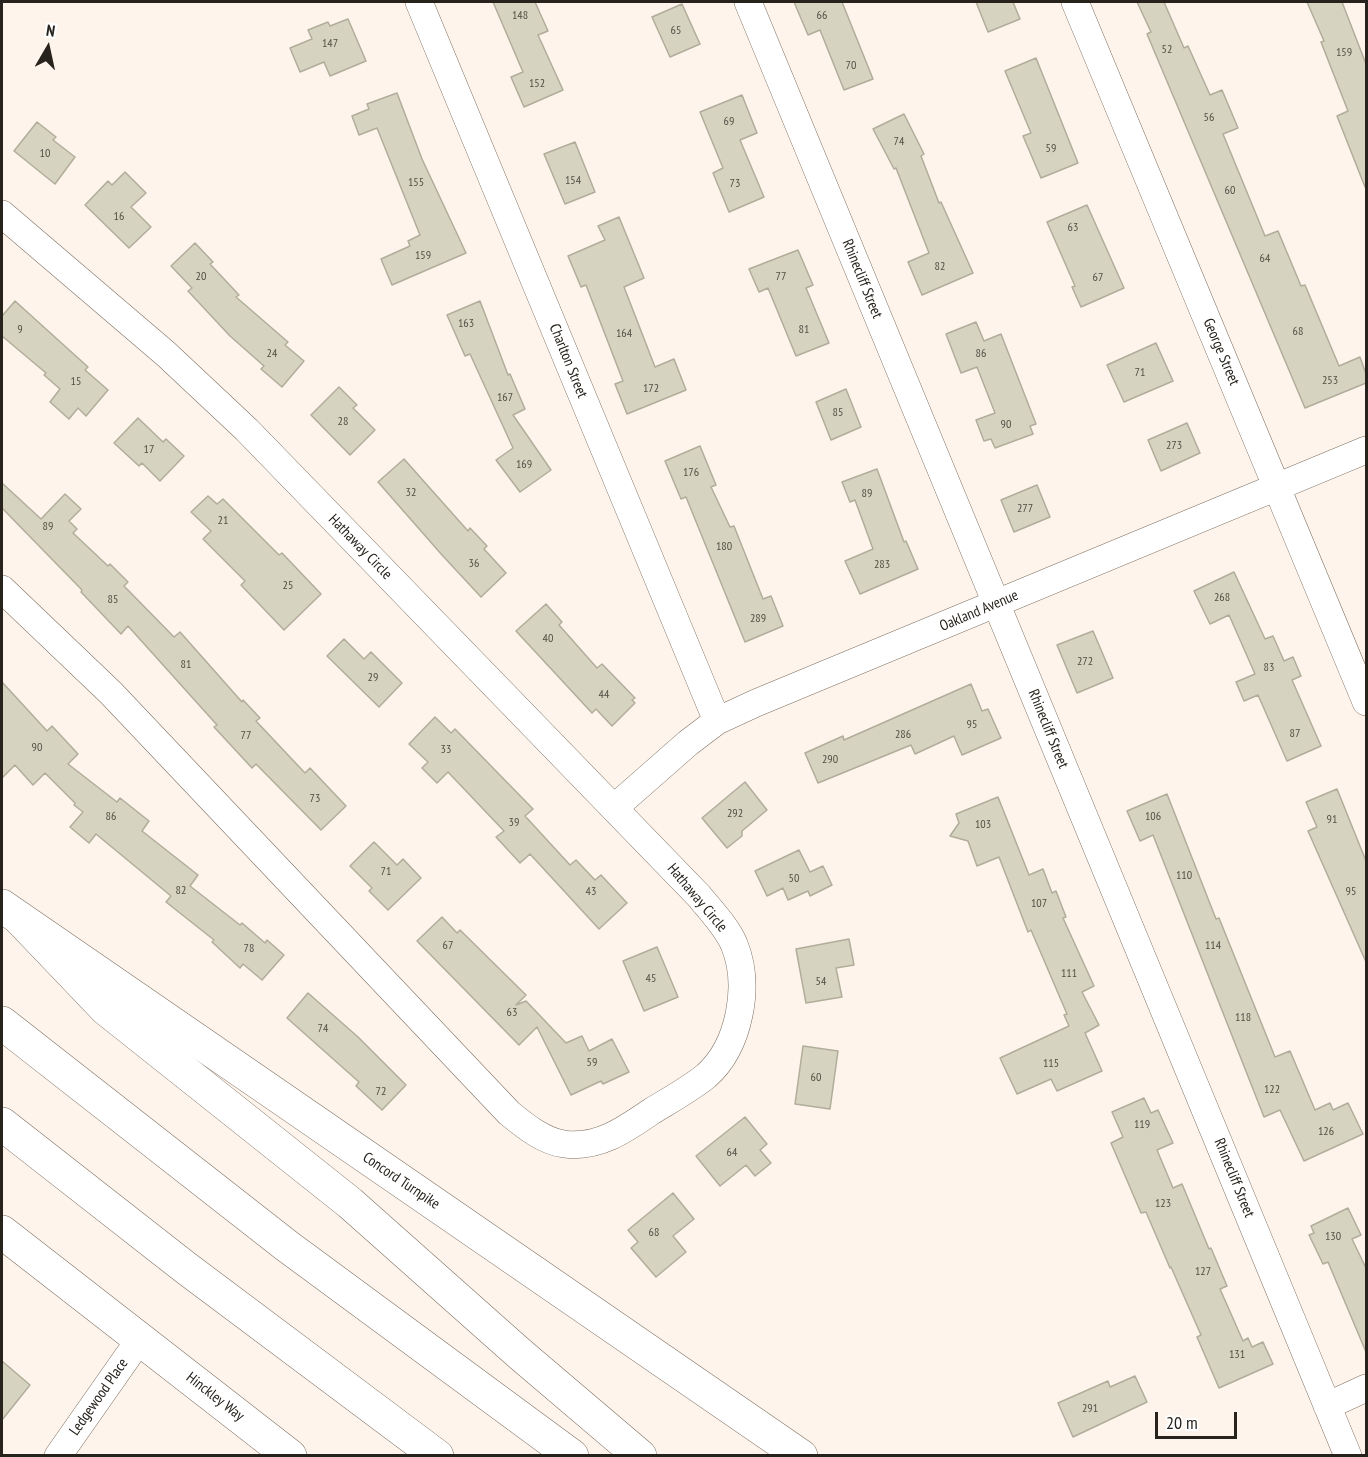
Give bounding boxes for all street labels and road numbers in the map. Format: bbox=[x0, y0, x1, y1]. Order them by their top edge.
street label: Rhinecliff Street bbox=[838, 237, 886, 321]
street label: George Street bbox=[1199, 316, 1243, 388]
street label: Charlton Street bbox=[545, 321, 591, 401]
street label: Hathaway Circle bbox=[324, 511, 396, 583]
street label: Oakland Avenue bbox=[937, 586, 1021, 636]
street label: Rhinecliff Street bbox=[1024, 687, 1072, 771]
street label: Hathaway Circle bbox=[663, 860, 731, 936]
street label: Rhinecliff Street bbox=[1210, 1136, 1258, 1220]
street label: Concord Turnpike bbox=[359, 1149, 443, 1213]
street label: Ledgewood Place bbox=[66, 1355, 132, 1439]
street label: Hinckley Way bbox=[182, 1369, 248, 1425]

